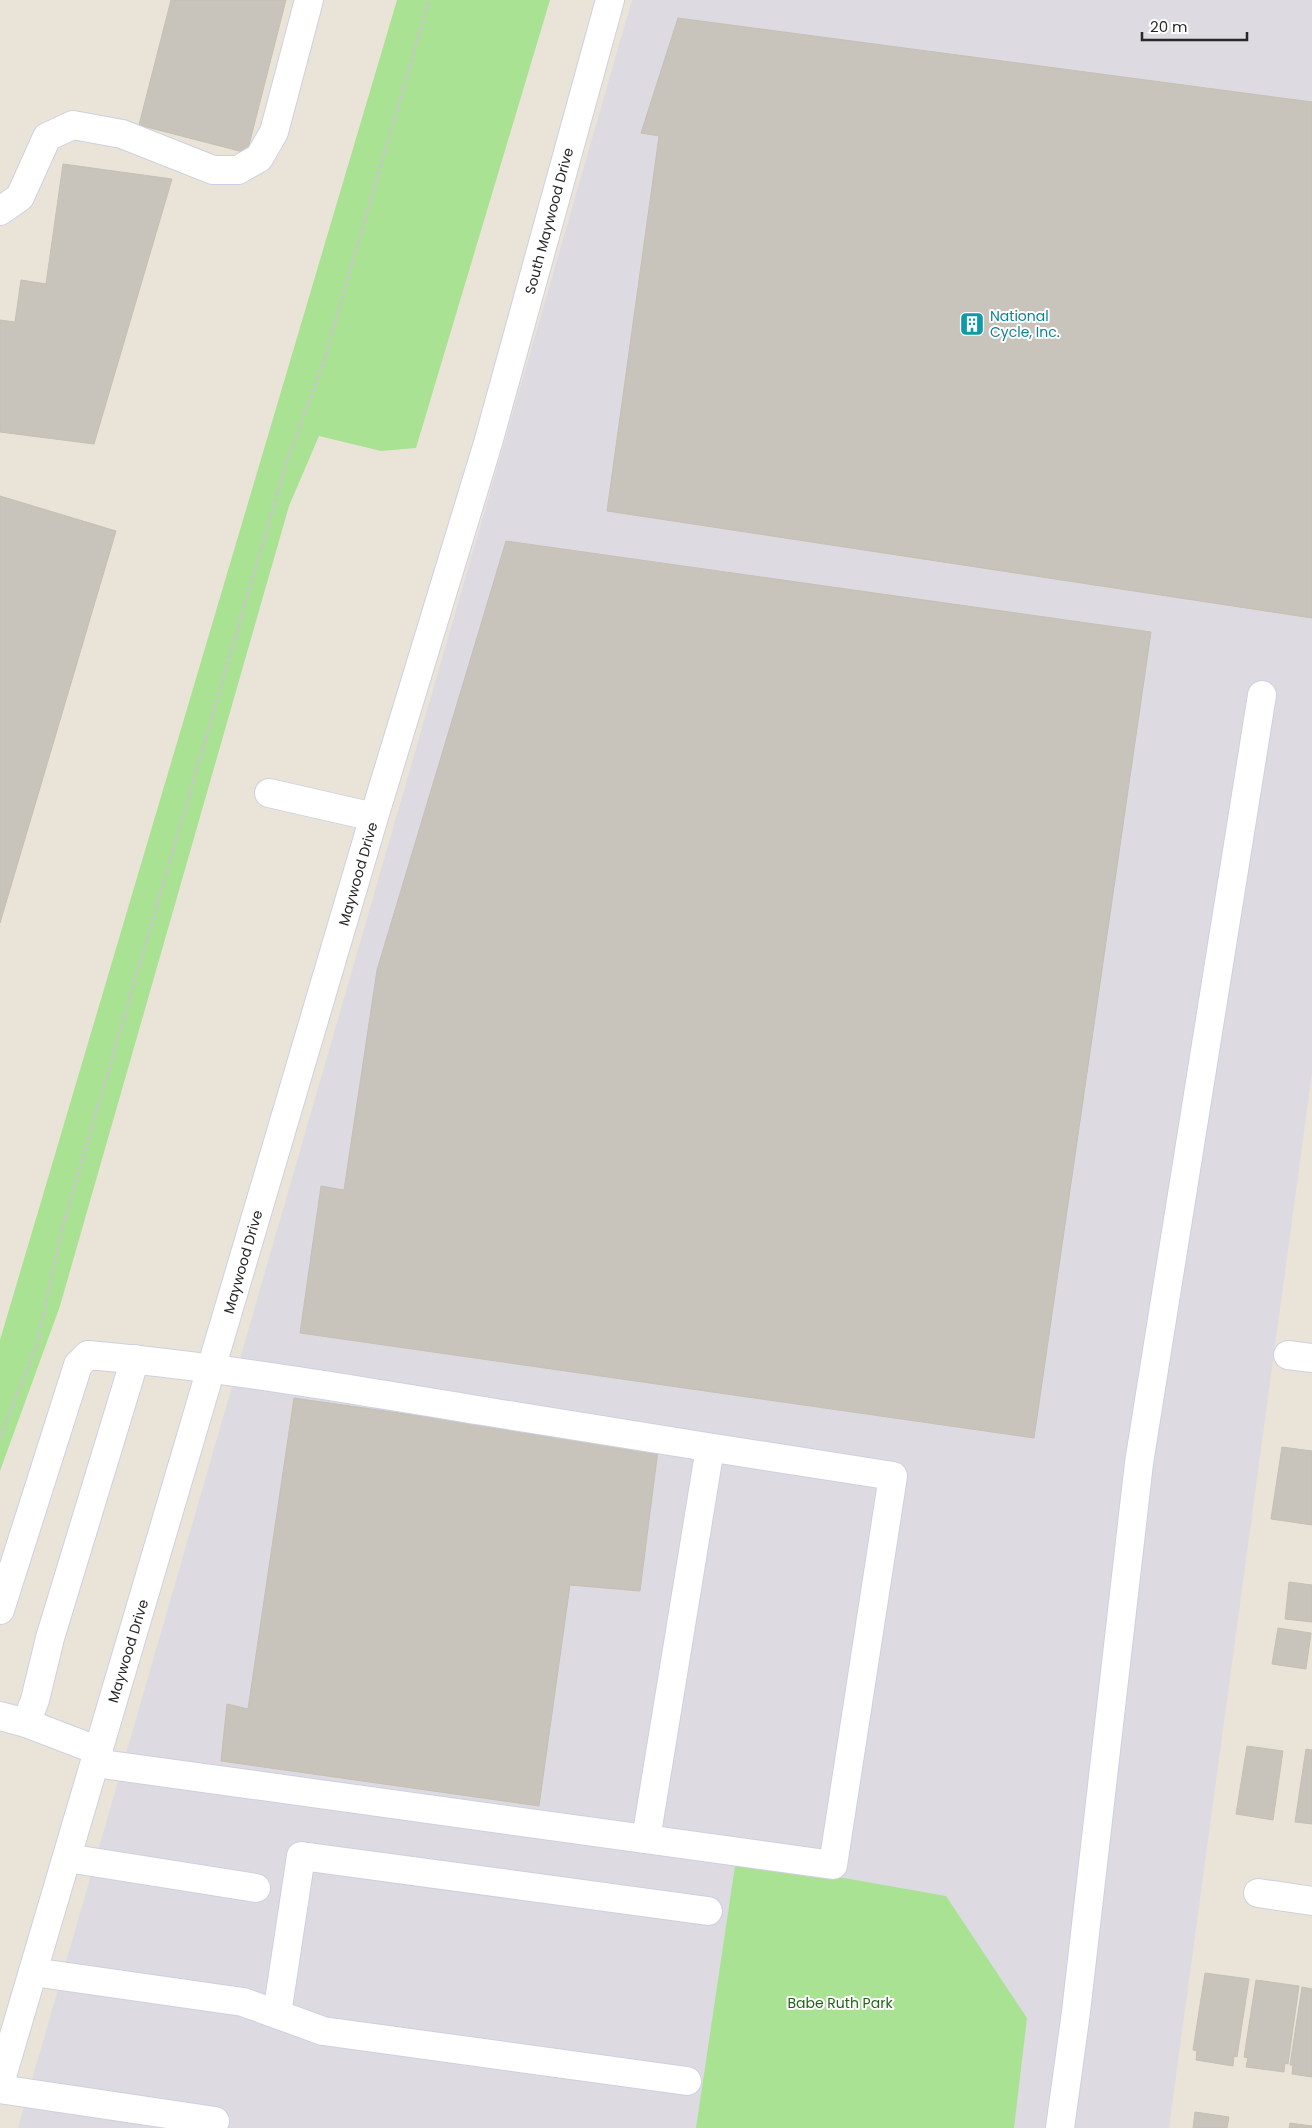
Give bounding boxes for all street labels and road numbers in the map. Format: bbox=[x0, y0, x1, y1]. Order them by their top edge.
street label: South Maywood Drive bbox=[520, 145, 578, 297]
street label: Maywood Drive bbox=[334, 819, 382, 928]
street label: Maywood Drive bbox=[219, 1207, 267, 1316]
street label: Maywood Drive bbox=[103, 1597, 153, 1705]

